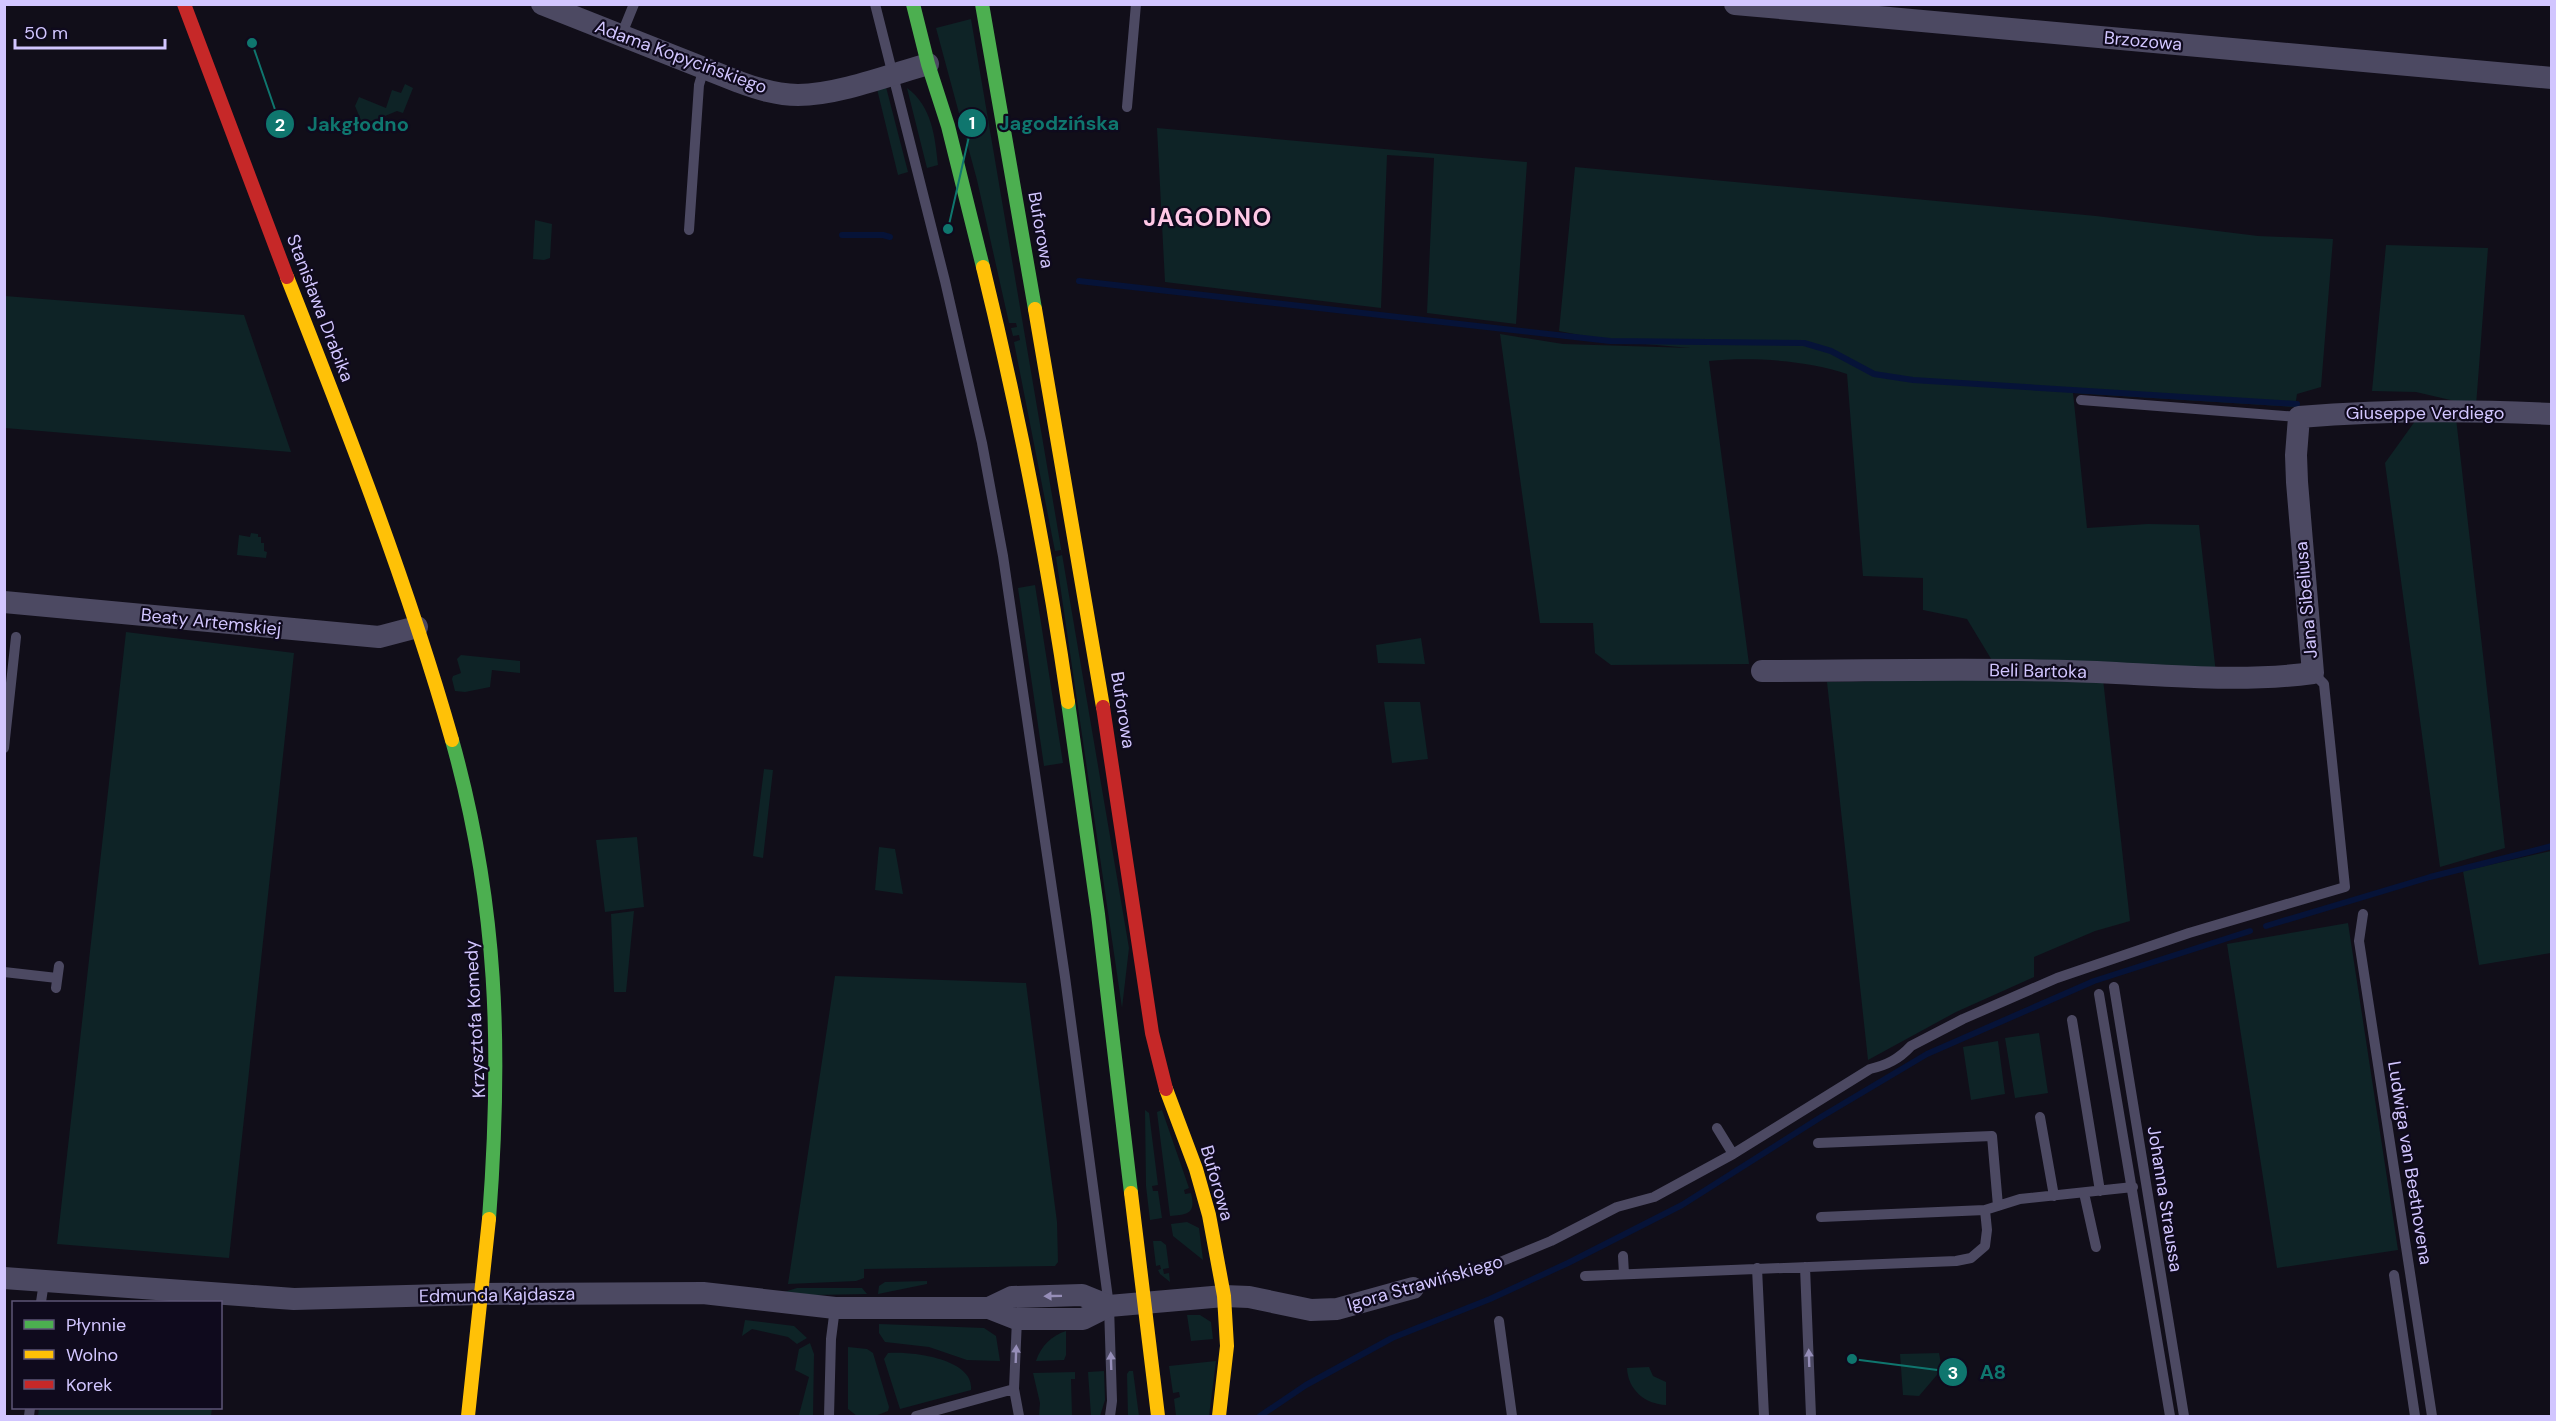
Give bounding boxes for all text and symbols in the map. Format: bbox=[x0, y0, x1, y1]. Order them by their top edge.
scale bar bbox=[15, 12, 165, 50]
street label: Adama Kopycińskiego bbox=[592, 15, 770, 99]
text: 50 m bbox=[24, 21, 68, 45]
street label: Brzozowa bbox=[2103, 26, 2183, 56]
callout: Jagodzińska bbox=[957, 104, 1132, 142]
callout: Jakgłodno bbox=[265, 105, 421, 143]
text: Jagodzińska bbox=[999, 110, 1119, 136]
text: Jakgłodno bbox=[307, 111, 409, 137]
text: 1 bbox=[969, 111, 975, 135]
text: 2 bbox=[275, 113, 285, 137]
street label: Buforowa bbox=[1022, 190, 1060, 270]
district label: JAGODNO bbox=[1143, 202, 1273, 233]
street label: Stanisława Drabika bbox=[281, 231, 359, 385]
street label: Giuseppe Verdiego bbox=[2346, 401, 2504, 425]
street label: Jana Sibeliusa bbox=[2289, 540, 2323, 660]
street label: Beaty Artemskiej bbox=[140, 603, 282, 641]
street label: Beli Bartoka bbox=[1989, 658, 2087, 684]
street label: Buforowa bbox=[1105, 670, 1141, 750]
street label: Krzysztofa Komedy bbox=[459, 939, 491, 1099]
street label: Ludwiga van Beethovena bbox=[2382, 1060, 2438, 1266]
street label: Johanna Straussa bbox=[2142, 1124, 2188, 1274]
street label: Buforowa bbox=[1195, 1142, 1239, 1224]
street label: Igora Strawińskiego bbox=[1344, 1249, 1506, 1317]
street label: Edmunda Kajdasza bbox=[419, 1282, 575, 1308]
one-way arrow bbox=[1044, 1291, 1063, 1300]
legend bbox=[12, 1301, 222, 1409]
text: Płynnie bbox=[66, 1313, 126, 1337]
text: Wolno bbox=[66, 1343, 118, 1367]
one-way arrow bbox=[1011, 1344, 1020, 1363]
one-way arrow bbox=[1804, 1349, 1813, 1368]
one-way arrow bbox=[1106, 1352, 1116, 1371]
callout: A8 bbox=[1938, 1353, 2018, 1391]
text: A8 bbox=[1980, 1359, 2006, 1385]
text: 3 bbox=[1948, 1361, 1958, 1385]
text: Korek bbox=[66, 1373, 112, 1397]

